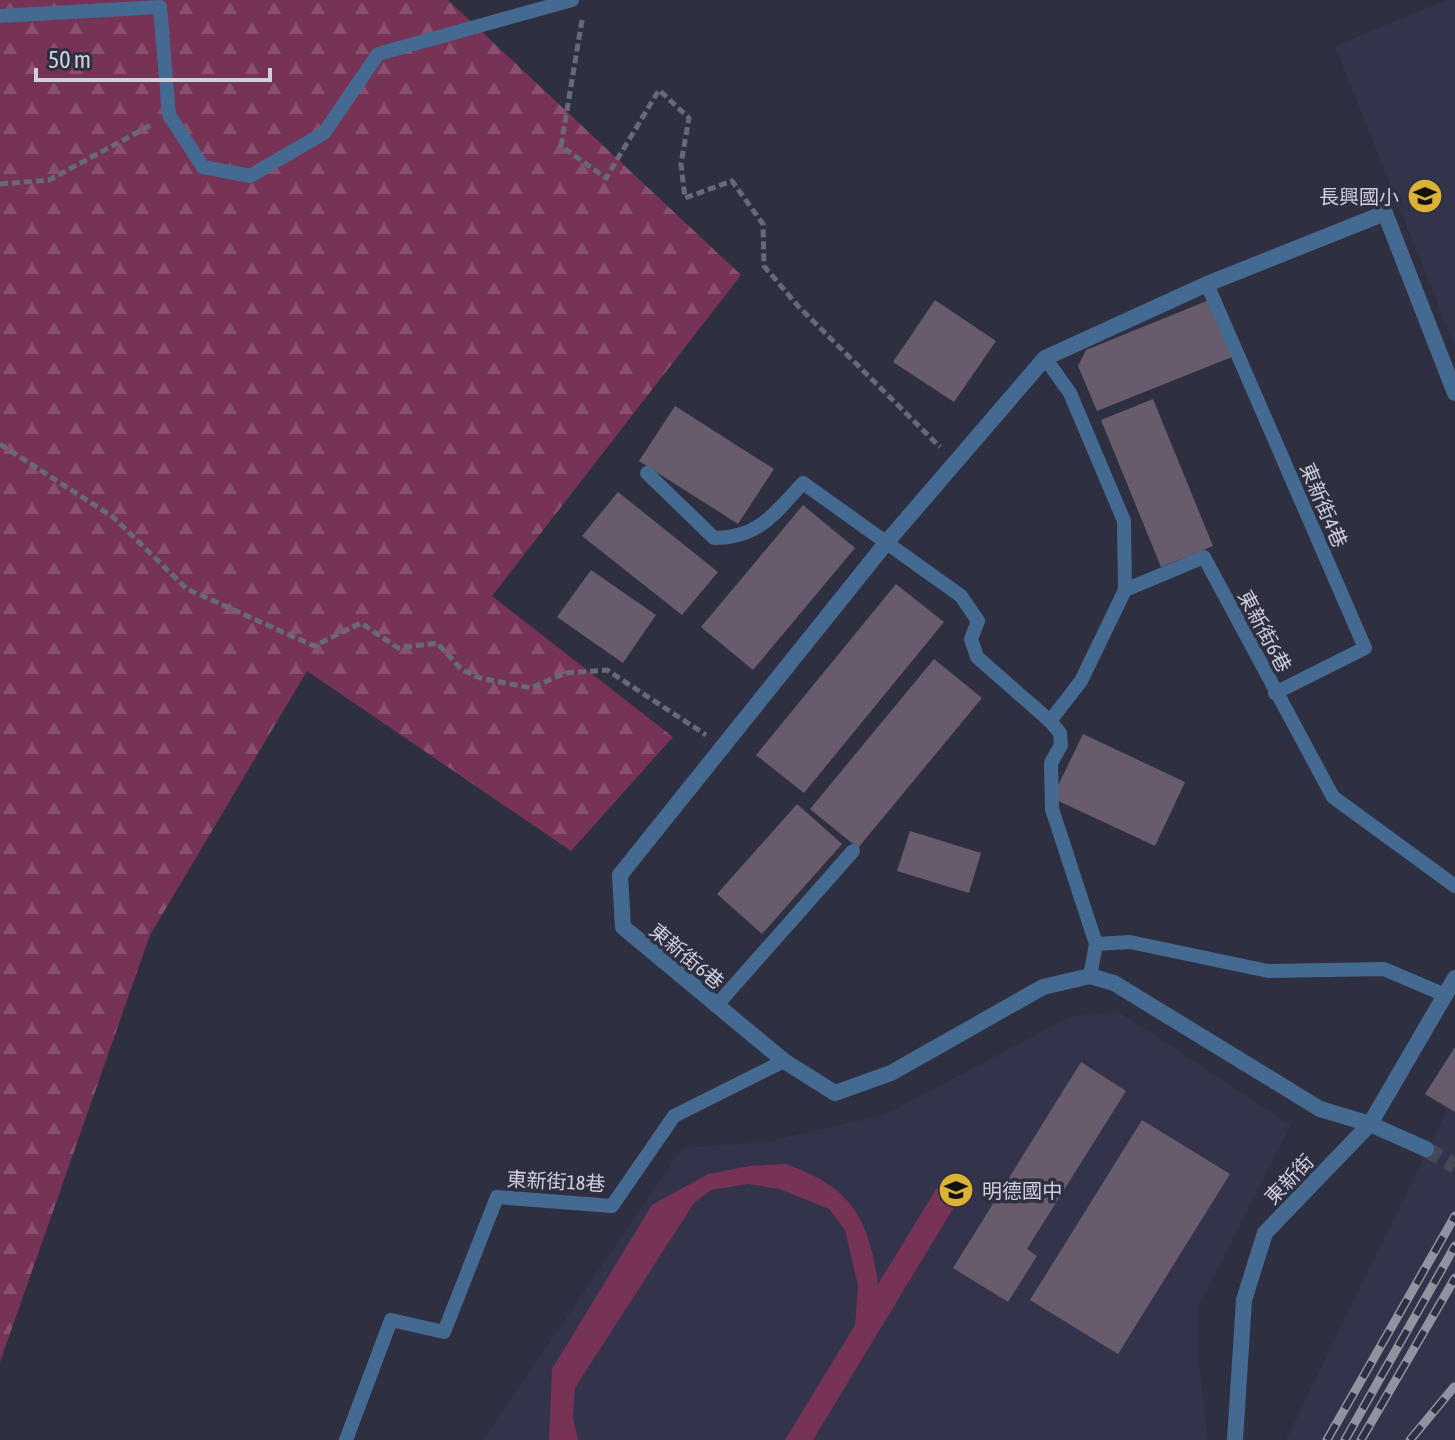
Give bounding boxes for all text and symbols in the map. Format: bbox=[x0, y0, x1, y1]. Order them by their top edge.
scale bar bbox=[36, 32, 270, 82]
text: 50 m bbox=[48, 46, 91, 73]
school or university icon: 長興國小 bbox=[1406, 177, 1444, 215]
place label: 長興國小 bbox=[1319, 185, 1399, 208]
street label: 東新街4巷 bbox=[1296, 459, 1352, 551]
street label: 東新街6巷 bbox=[1234, 586, 1296, 676]
street label: 東新街6巷 bbox=[645, 918, 729, 994]
street label: 東新街 bbox=[1260, 1149, 1318, 1209]
street label: 東新街18巷 bbox=[506, 1167, 606, 1195]
school or university icon: 明德國中 bbox=[937, 1171, 975, 1209]
place label: 明德國中 bbox=[982, 1179, 1062, 1202]

